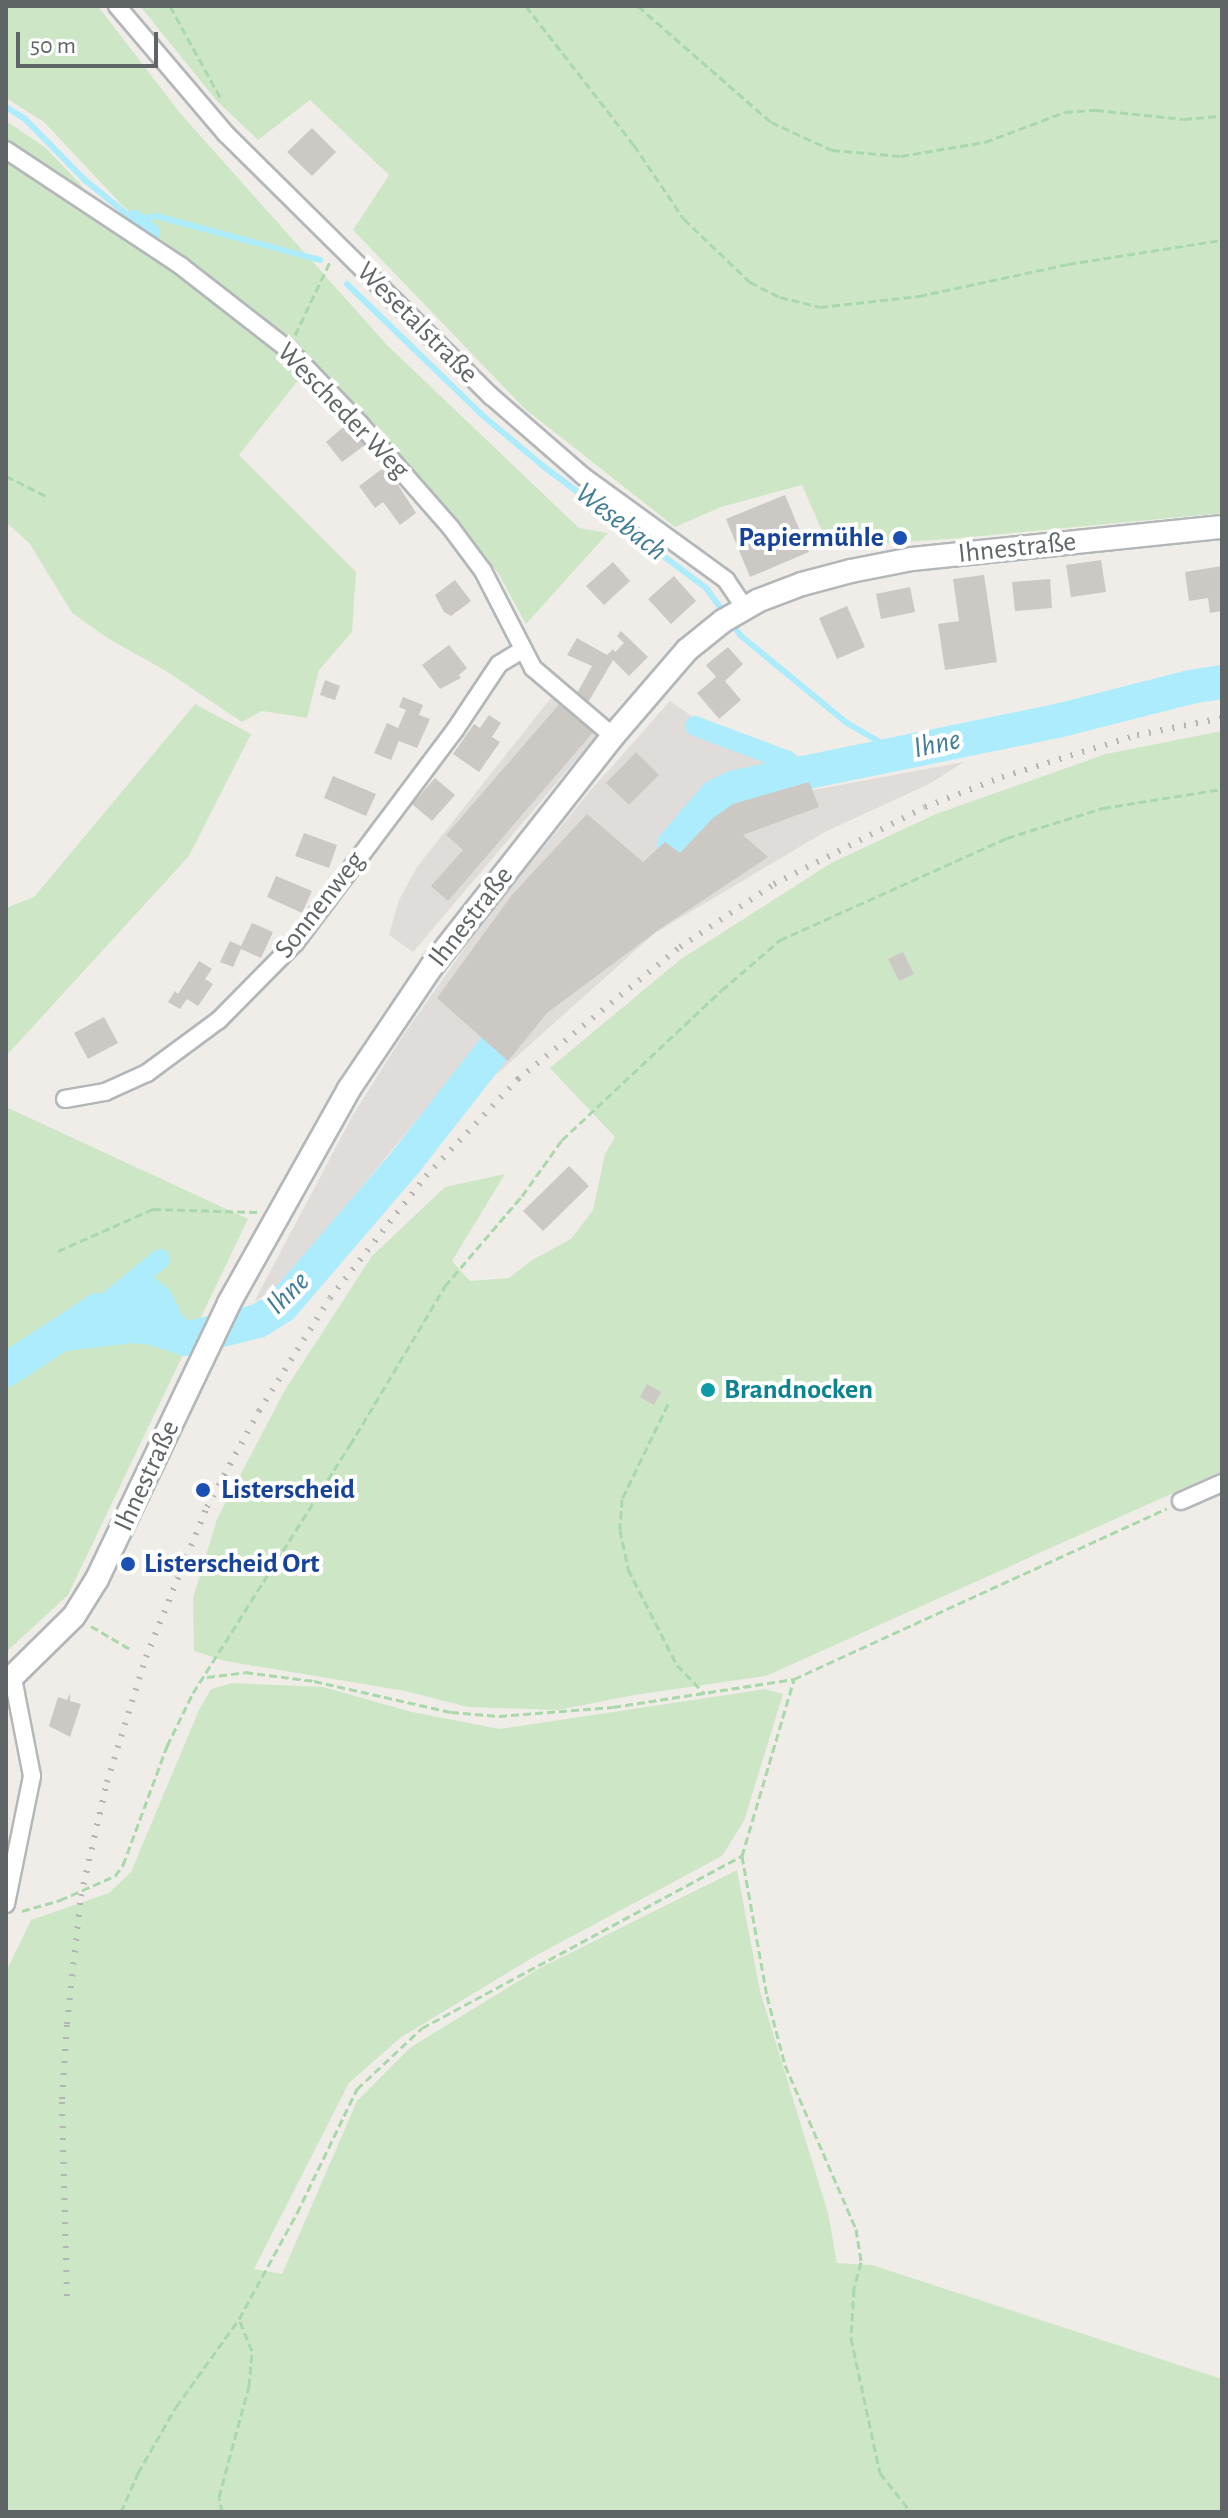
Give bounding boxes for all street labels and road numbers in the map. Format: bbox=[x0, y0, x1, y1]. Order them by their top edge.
street label: Wesetalstraße bbox=[349, 255, 485, 391]
street label: Wescheder Weg bbox=[270, 336, 416, 486]
street label: Ihnestraße bbox=[956, 525, 1078, 571]
street label: Sonnenweg bbox=[268, 845, 372, 965]
street label: Ihnestraße bbox=[421, 860, 521, 974]
street label: Ihnestraße bbox=[107, 1415, 187, 1537]

